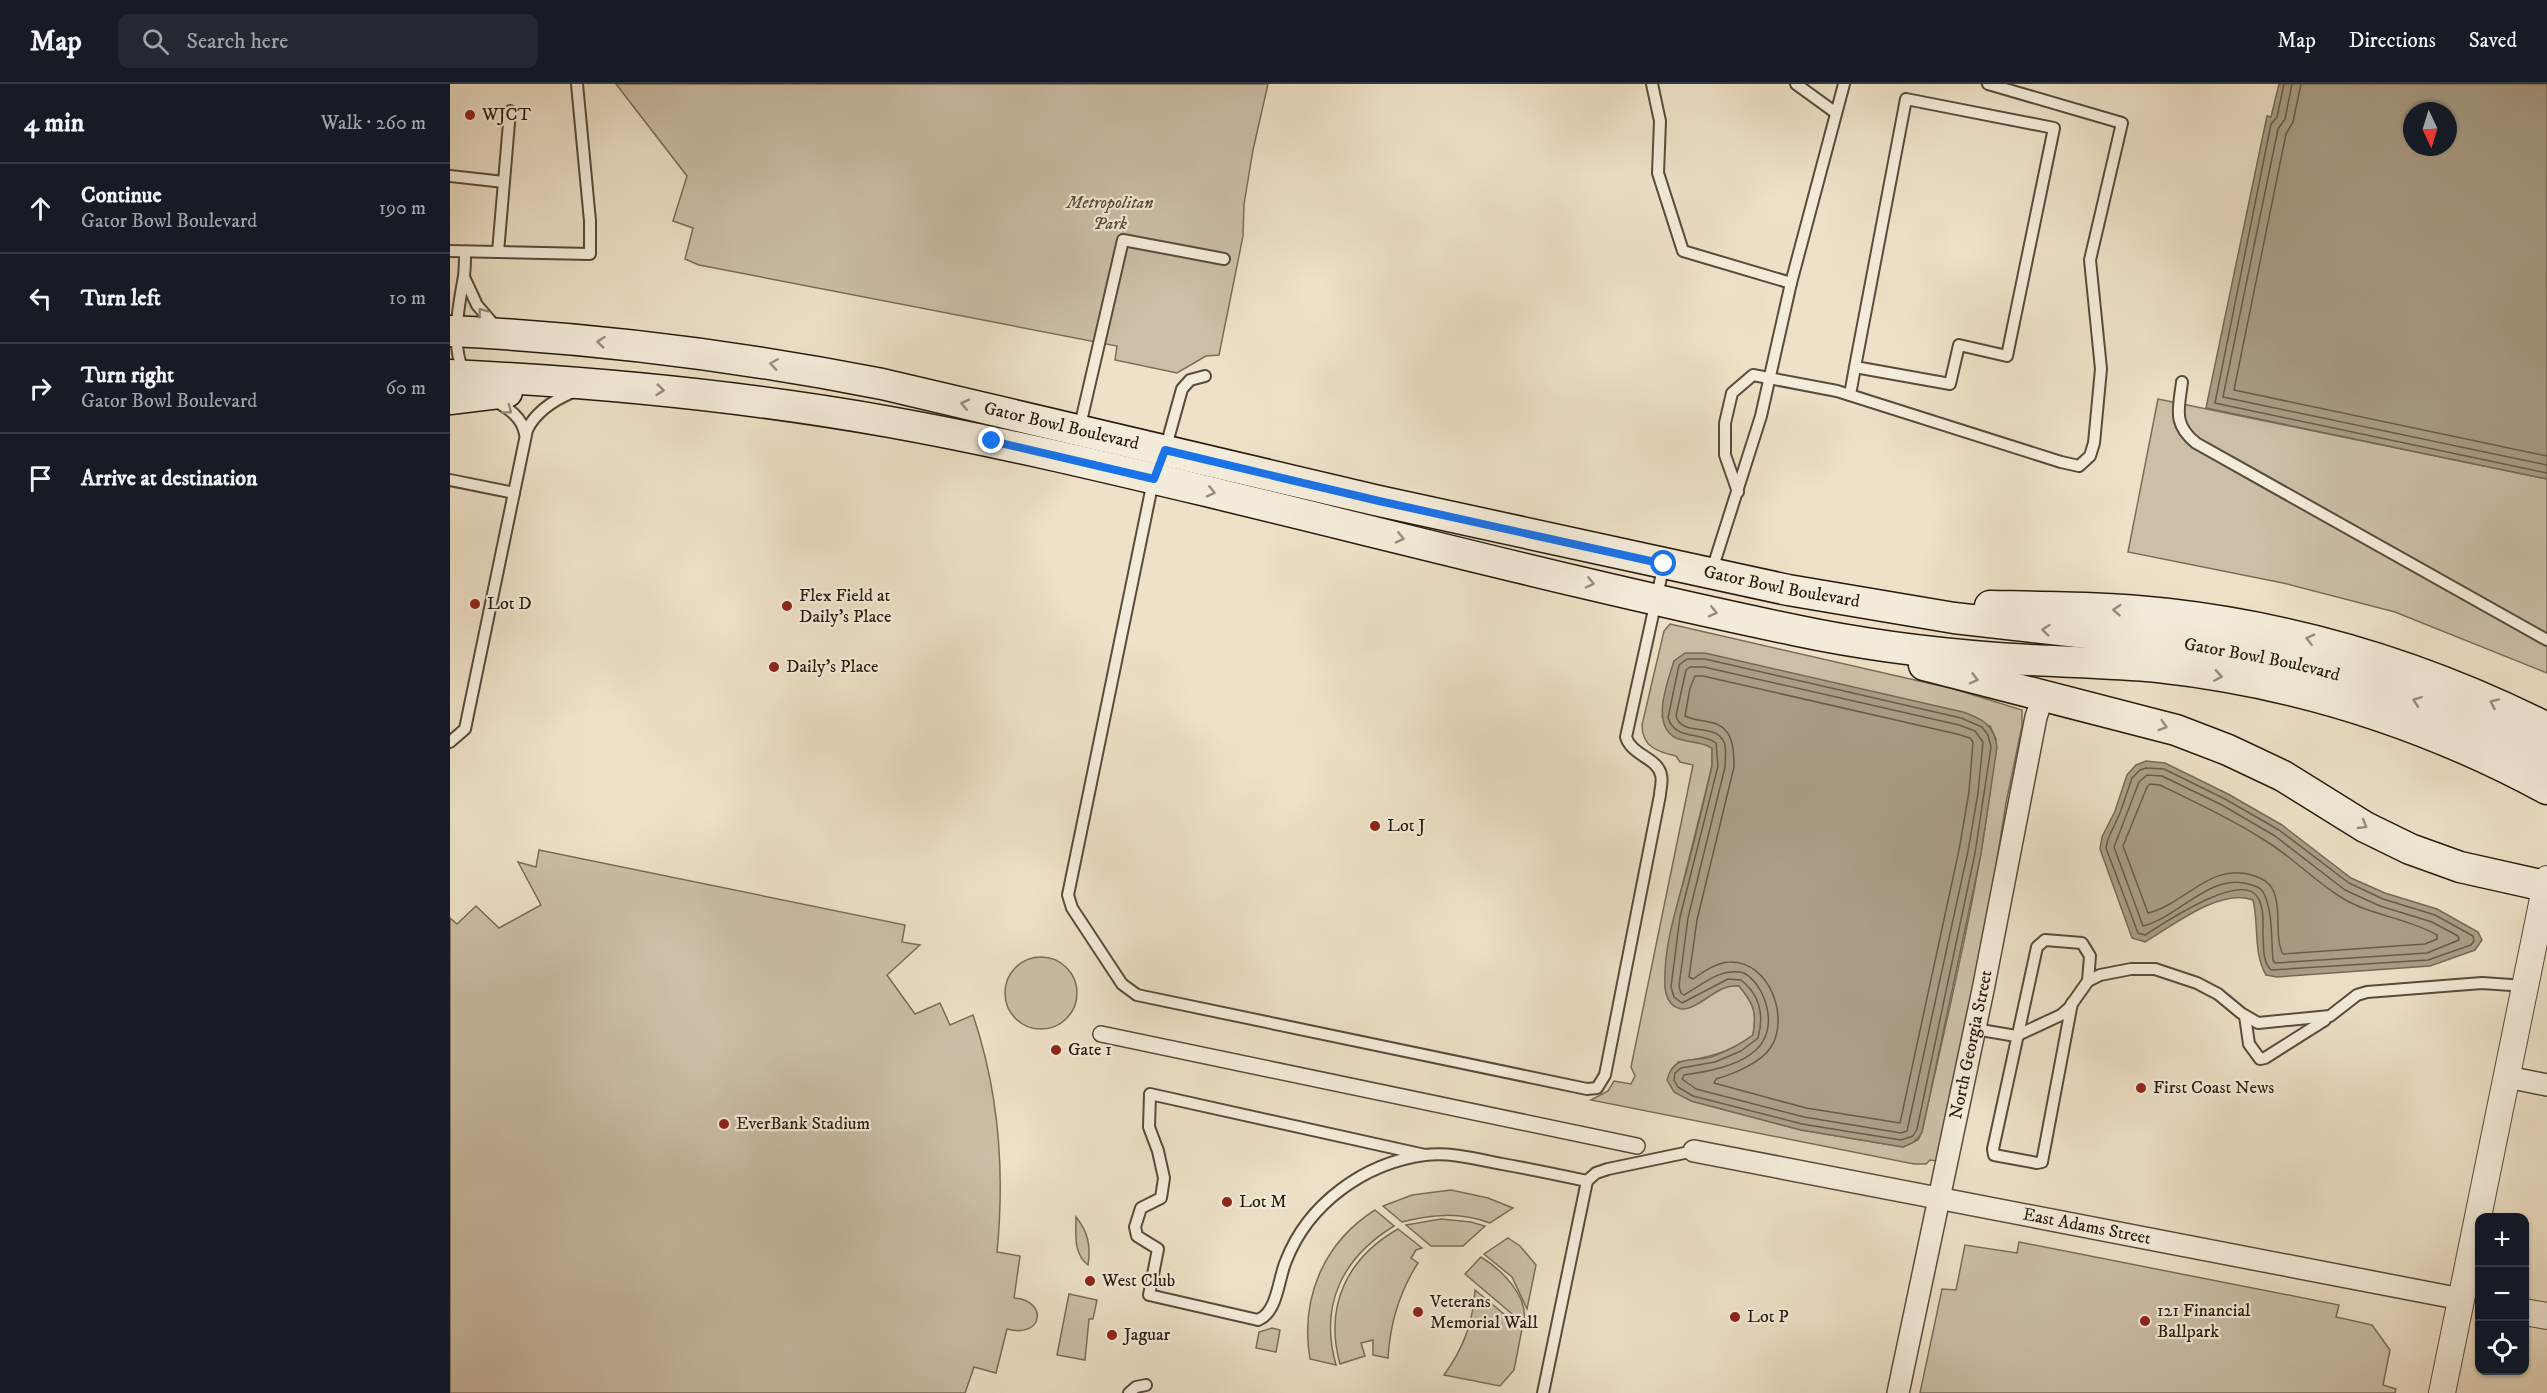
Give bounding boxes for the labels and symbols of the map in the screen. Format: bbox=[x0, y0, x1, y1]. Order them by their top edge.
north arrow bbox=[2403, 102, 2457, 156]
place label: WJCT bbox=[481, 104, 531, 126]
marker: WJCT bbox=[463, 108, 477, 122]
park label: Metropolitan Park bbox=[1065, 192, 1153, 235]
one-way arrow bbox=[479, 308, 490, 319]
one-way arrow bbox=[596, 336, 605, 349]
one-way arrow bbox=[770, 358, 779, 370]
one-way arrow bbox=[656, 383, 665, 396]
street label: Gator Bowl Boulevard bbox=[982, 397, 1141, 455]
one-way arrow bbox=[960, 398, 970, 411]
one-way arrow bbox=[502, 402, 513, 413]
route end bbox=[978, 427, 1004, 453]
one-way arrow bbox=[1205, 485, 1215, 498]
one-way arrow bbox=[1395, 530, 1405, 543]
route start bbox=[1650, 550, 1676, 576]
street label: Gator Bowl Boulevard bbox=[1701, 561, 1861, 613]
one-way arrow bbox=[1585, 575, 1595, 588]
place label: Flex Field at Daily's Place bbox=[799, 585, 892, 628]
place label: Lot D bbox=[487, 593, 532, 615]
marker: Lot D bbox=[468, 597, 482, 611]
marker: Flex Field at Daily's Place bbox=[780, 599, 794, 613]
one-way arrow bbox=[1708, 604, 1718, 617]
one-way arrow bbox=[2113, 604, 2122, 617]
one-way arrow bbox=[2041, 624, 2050, 637]
street label: Gator Bowl Boulevard bbox=[2182, 633, 2342, 687]
one-way arrow bbox=[2305, 634, 2315, 647]
place label: Daily's Place bbox=[786, 656, 879, 678]
marker: Daily's Place bbox=[767, 660, 781, 674]
one-way arrow bbox=[2213, 669, 2223, 682]
one-way arrow bbox=[1969, 671, 1979, 684]
one-way arrow bbox=[2412, 696, 2423, 708]
one-way arrow bbox=[2490, 698, 2501, 710]
one-way arrow bbox=[2158, 719, 2168, 731]
place label: Lot J bbox=[1387, 815, 1426, 837]
one-way arrow bbox=[2357, 818, 2367, 830]
marker: Lot J bbox=[1368, 819, 1382, 833]
street label: North Georgia Street bbox=[1945, 968, 1998, 1121]
place label: Gate 1 bbox=[1068, 1039, 1112, 1061]
marker: Gate 1 bbox=[1049, 1043, 1063, 1057]
place label: First Coast News bbox=[2153, 1077, 2274, 1099]
marker: First Coast News bbox=[2134, 1081, 2148, 1095]
place label: EverBank Stadium bbox=[736, 1113, 870, 1135]
marker: EverBank Stadium bbox=[717, 1117, 731, 1131]
place label: Lot M bbox=[1239, 1191, 1287, 1213]
marker: Lot M bbox=[1220, 1195, 1234, 1209]
street label: East Adams Street bbox=[2021, 1204, 2153, 1250]
place label: West Club bbox=[1101, 1270, 1175, 1292]
marker: West Club bbox=[1083, 1274, 1097, 1288]
place label: Veterans Memorial Wall bbox=[1429, 1291, 1539, 1334]
place label: 121 Financial Ballpark bbox=[2157, 1300, 2251, 1343]
marker: Veterans Memorial Wall bbox=[1411, 1305, 1425, 1319]
place label: Lot P bbox=[1747, 1306, 1789, 1328]
marker: Lot P bbox=[1728, 1310, 1742, 1324]
marker: 121 Financial Ballpark bbox=[2138, 1314, 2152, 1328]
place label: Jaguar bbox=[1122, 1324, 1171, 1346]
marker: Jaguar bbox=[1105, 1328, 1119, 1342]

